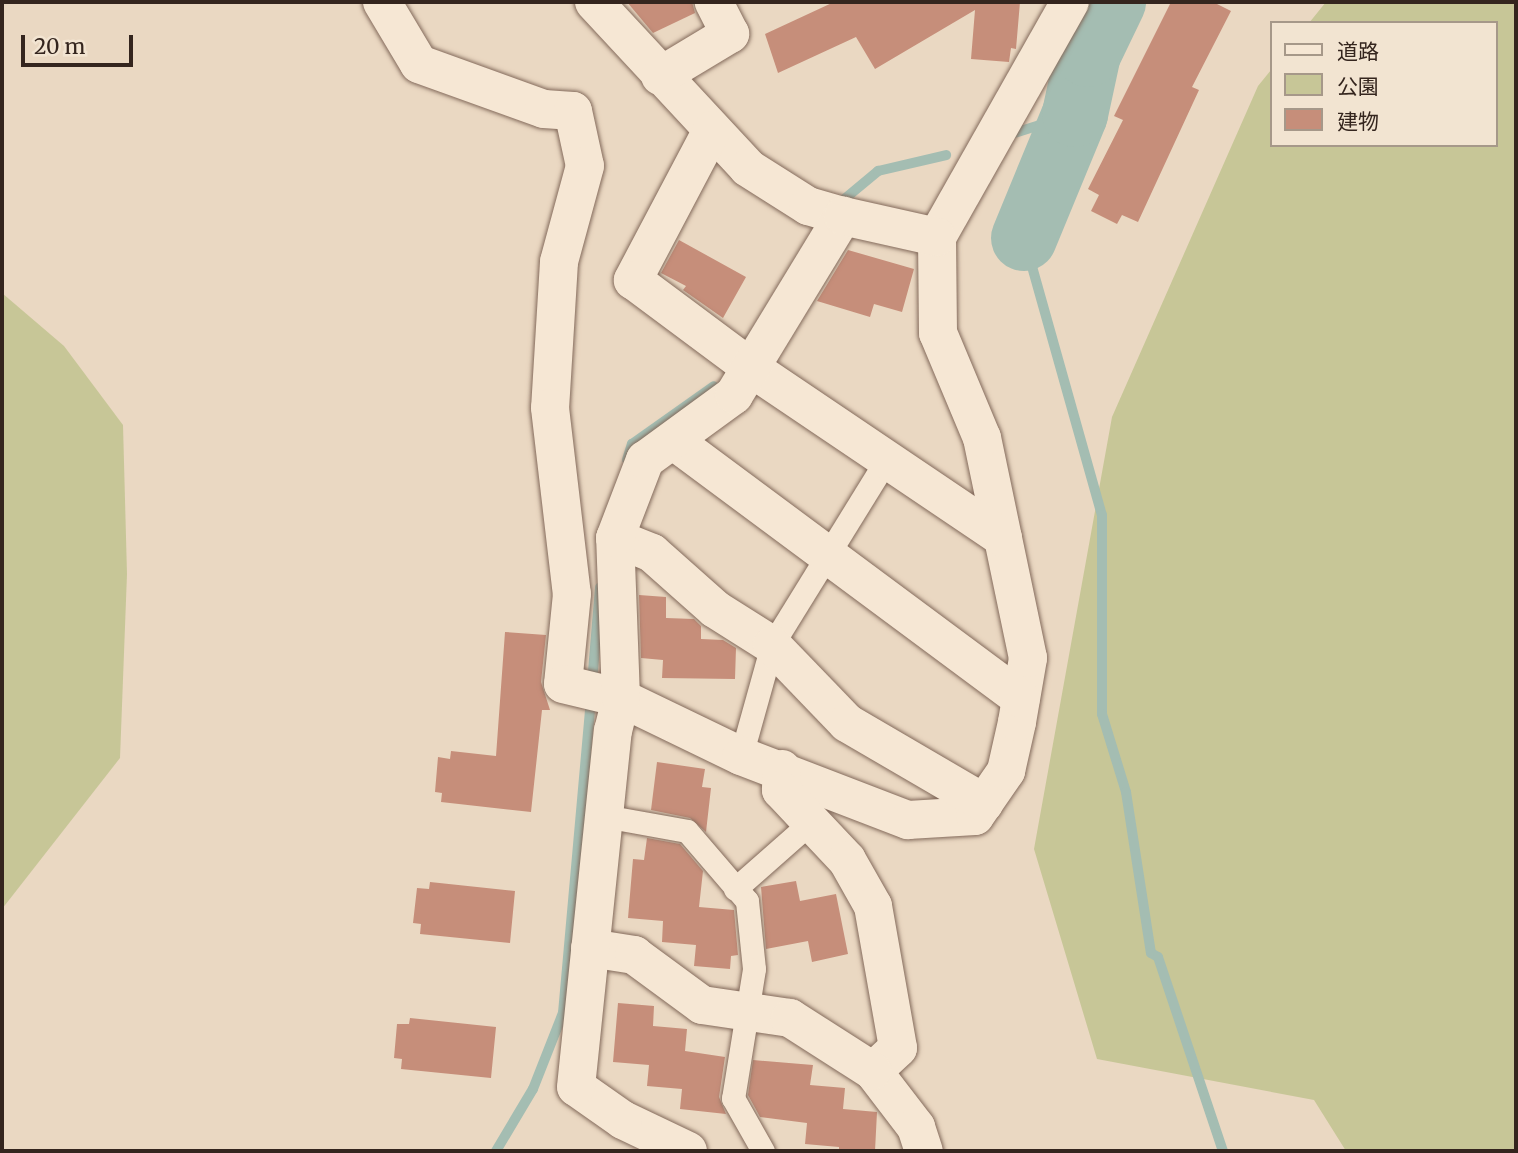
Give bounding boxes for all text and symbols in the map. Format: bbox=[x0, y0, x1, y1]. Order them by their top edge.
scale bar bbox=[24, 21, 136, 65]
legend bbox=[1270, 21, 1497, 147]
text: 20 m bbox=[34, 33, 85, 60]
text: 道路 bbox=[1337, 38, 1379, 65]
text: 公園 bbox=[1337, 73, 1379, 100]
text: 建物 bbox=[1337, 108, 1379, 135]

